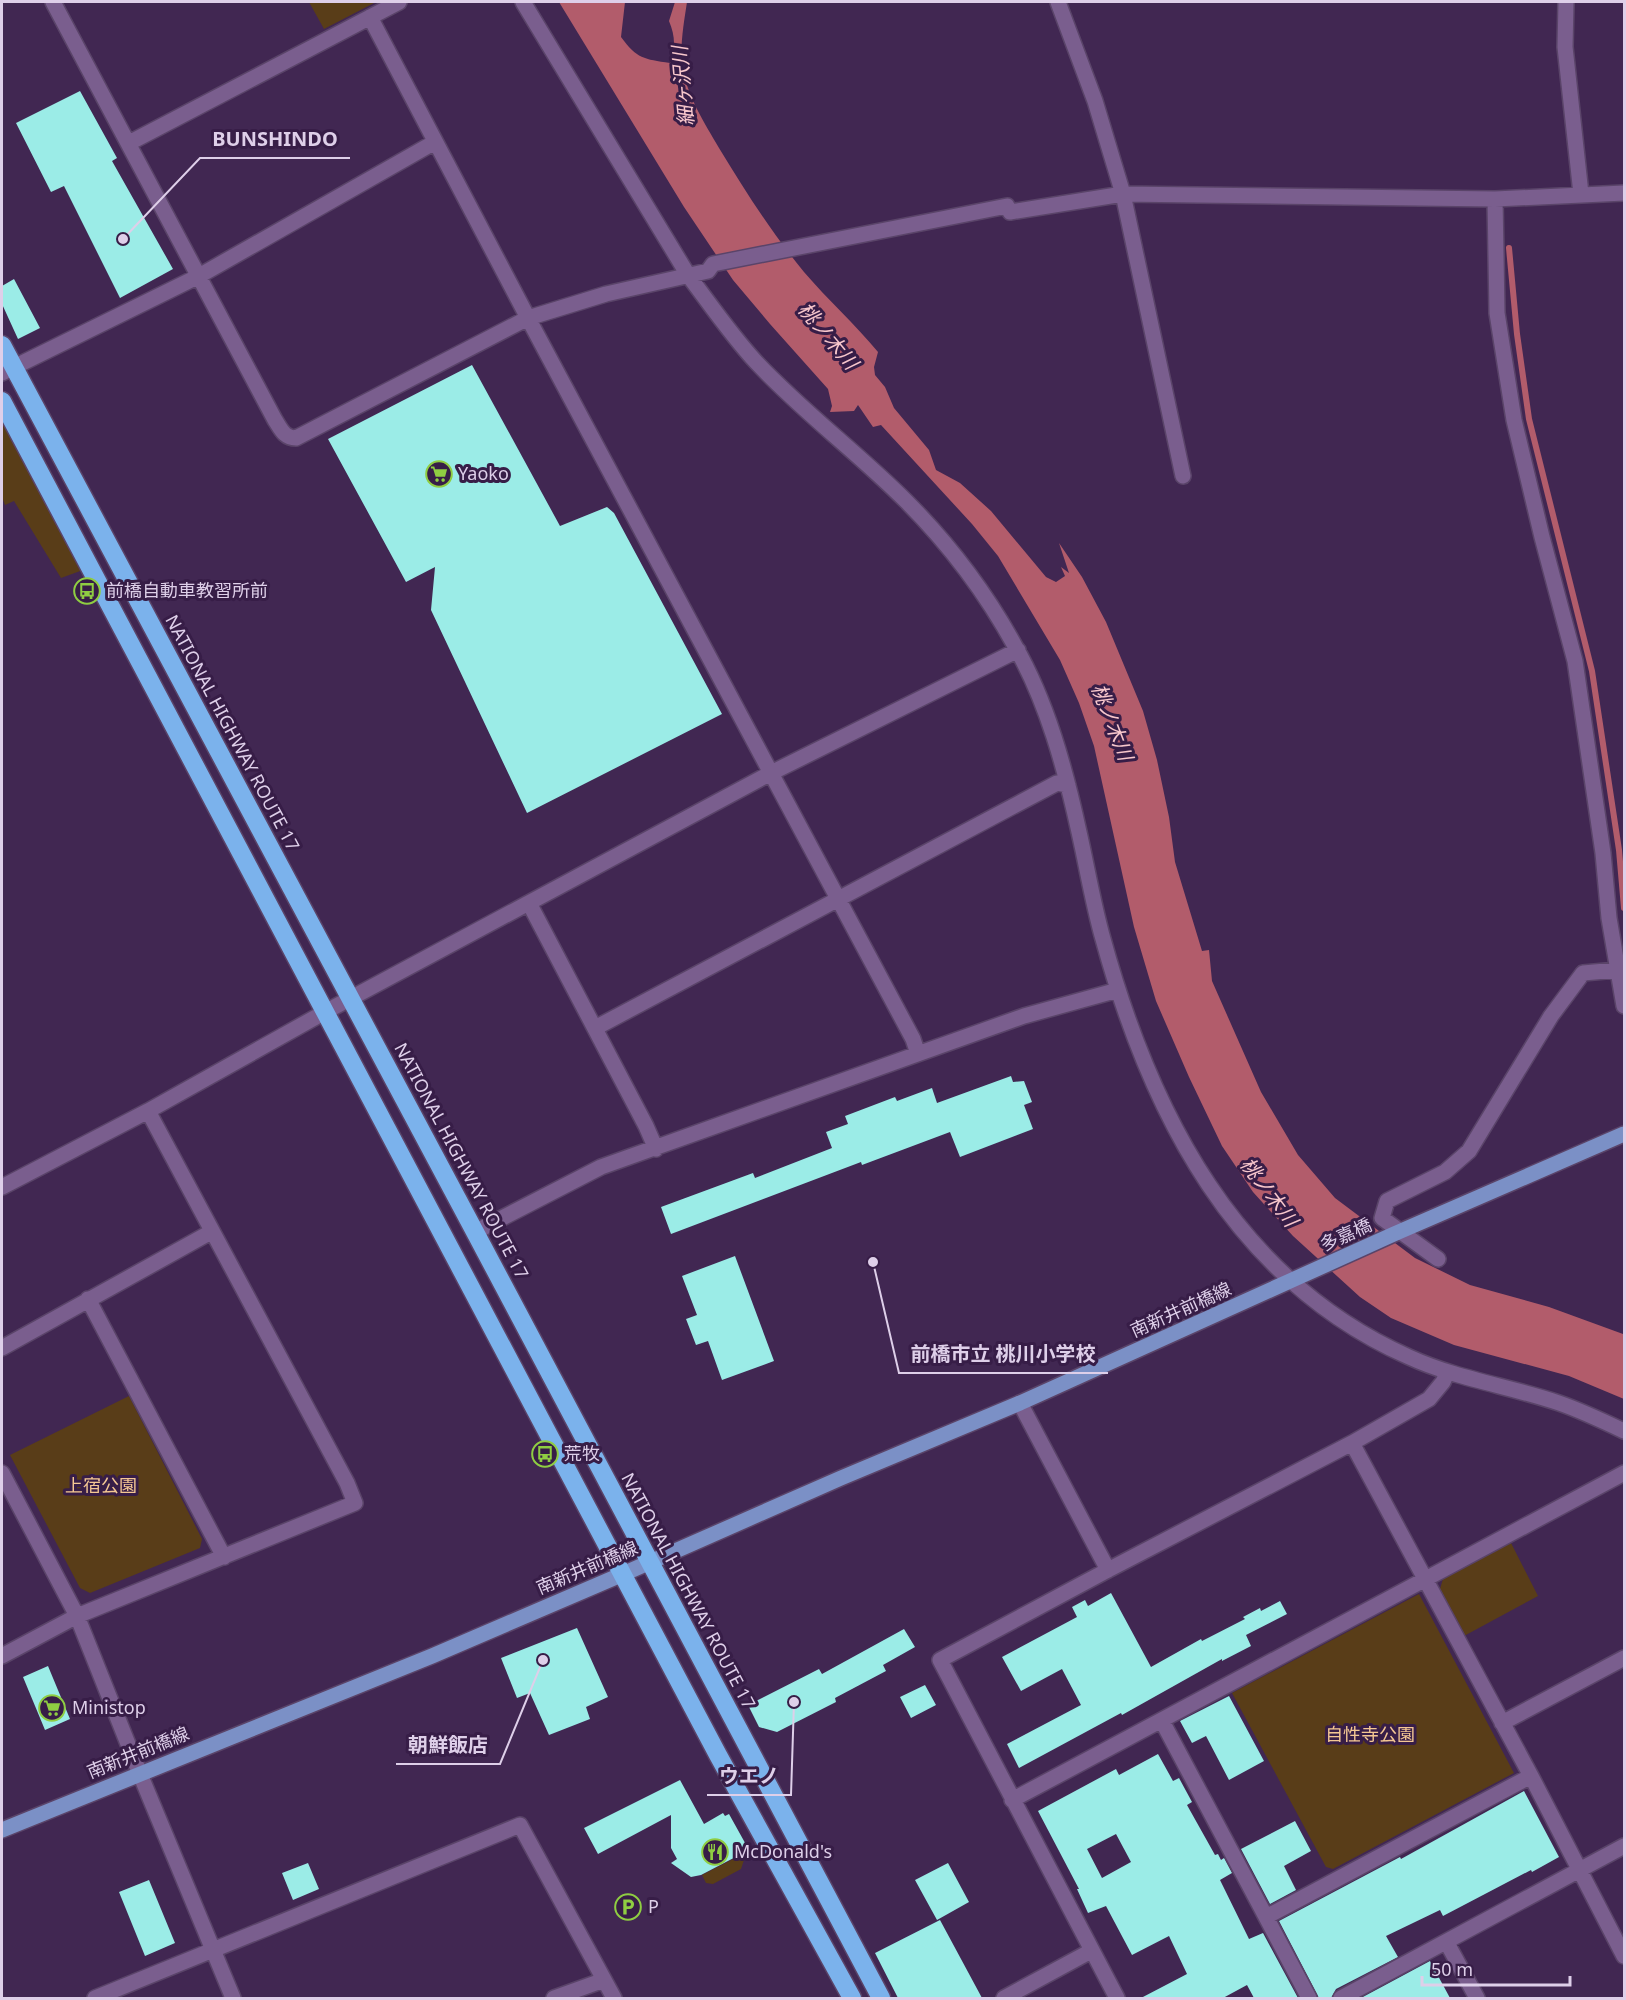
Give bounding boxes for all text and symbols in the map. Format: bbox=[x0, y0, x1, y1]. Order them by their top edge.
water label: 細ヶ沢川 bbox=[665, 43, 699, 127]
callout: BUNSHINDO bbox=[200, 120, 350, 158]
text: BUNSHINDO bbox=[212, 125, 338, 152]
water label: 桃ノ木川 bbox=[792, 296, 866, 377]
supermarket icon: Yaoko bbox=[424, 459, 454, 489]
place label: Yaoko bbox=[458, 461, 509, 485]
bus stop icon: 前橋自動車教習所前 bbox=[72, 576, 102, 606]
place label: 前橋自動車教習所前 bbox=[106, 578, 268, 602]
street label: NATIONAL HIGHWAY ROUTE 17 bbox=[160, 610, 306, 855]
water label: 桃ノ木川 bbox=[1086, 680, 1140, 766]
street label: NATIONAL HIGHWAY ROUTE 17 bbox=[389, 1038, 535, 1283]
water label: 桃ノ木川 bbox=[1235, 1152, 1305, 1233]
street label: 多嘉橋 bbox=[1316, 1212, 1375, 1256]
street label: 南新井前橋線 bbox=[1126, 1276, 1235, 1342]
callout: 前橋市立 桃川小学校 bbox=[899, 1335, 1108, 1373]
text: 前橋市立 桃川小学校 bbox=[910, 1340, 1096, 1367]
bus stop icon: 荒牧 bbox=[530, 1439, 560, 1469]
place label: 荒牧 bbox=[564, 1441, 600, 1465]
street label: NATIONAL HIGHWAY ROUTE 17 bbox=[616, 1468, 762, 1713]
park label: 上宿公園 bbox=[65, 1473, 137, 1497]
street label: 南新井前橋線 bbox=[532, 1535, 641, 1599]
supermarket icon: Ministop bbox=[37, 1693, 67, 1723]
place label: Ministop bbox=[72, 1695, 146, 1719]
street label: 南新井前橋線 bbox=[83, 1721, 192, 1783]
park label: 自性寺公園 bbox=[1325, 1722, 1415, 1746]
callout: 朝鮮飯店 bbox=[396, 1726, 500, 1764]
text: 朝鮮飯店 bbox=[408, 1731, 488, 1758]
callout: ウエノ bbox=[707, 1757, 791, 1795]
text: ウエノ bbox=[719, 1762, 779, 1789]
restaurant icon: McDonald's bbox=[700, 1837, 730, 1867]
place label: McDonald's bbox=[734, 1839, 832, 1863]
parking icon: P bbox=[613, 1892, 643, 1922]
place label: P bbox=[648, 1894, 659, 1918]
scale bar bbox=[1422, 1949, 1570, 1987]
text: 50 m bbox=[1431, 1957, 1473, 1981]

